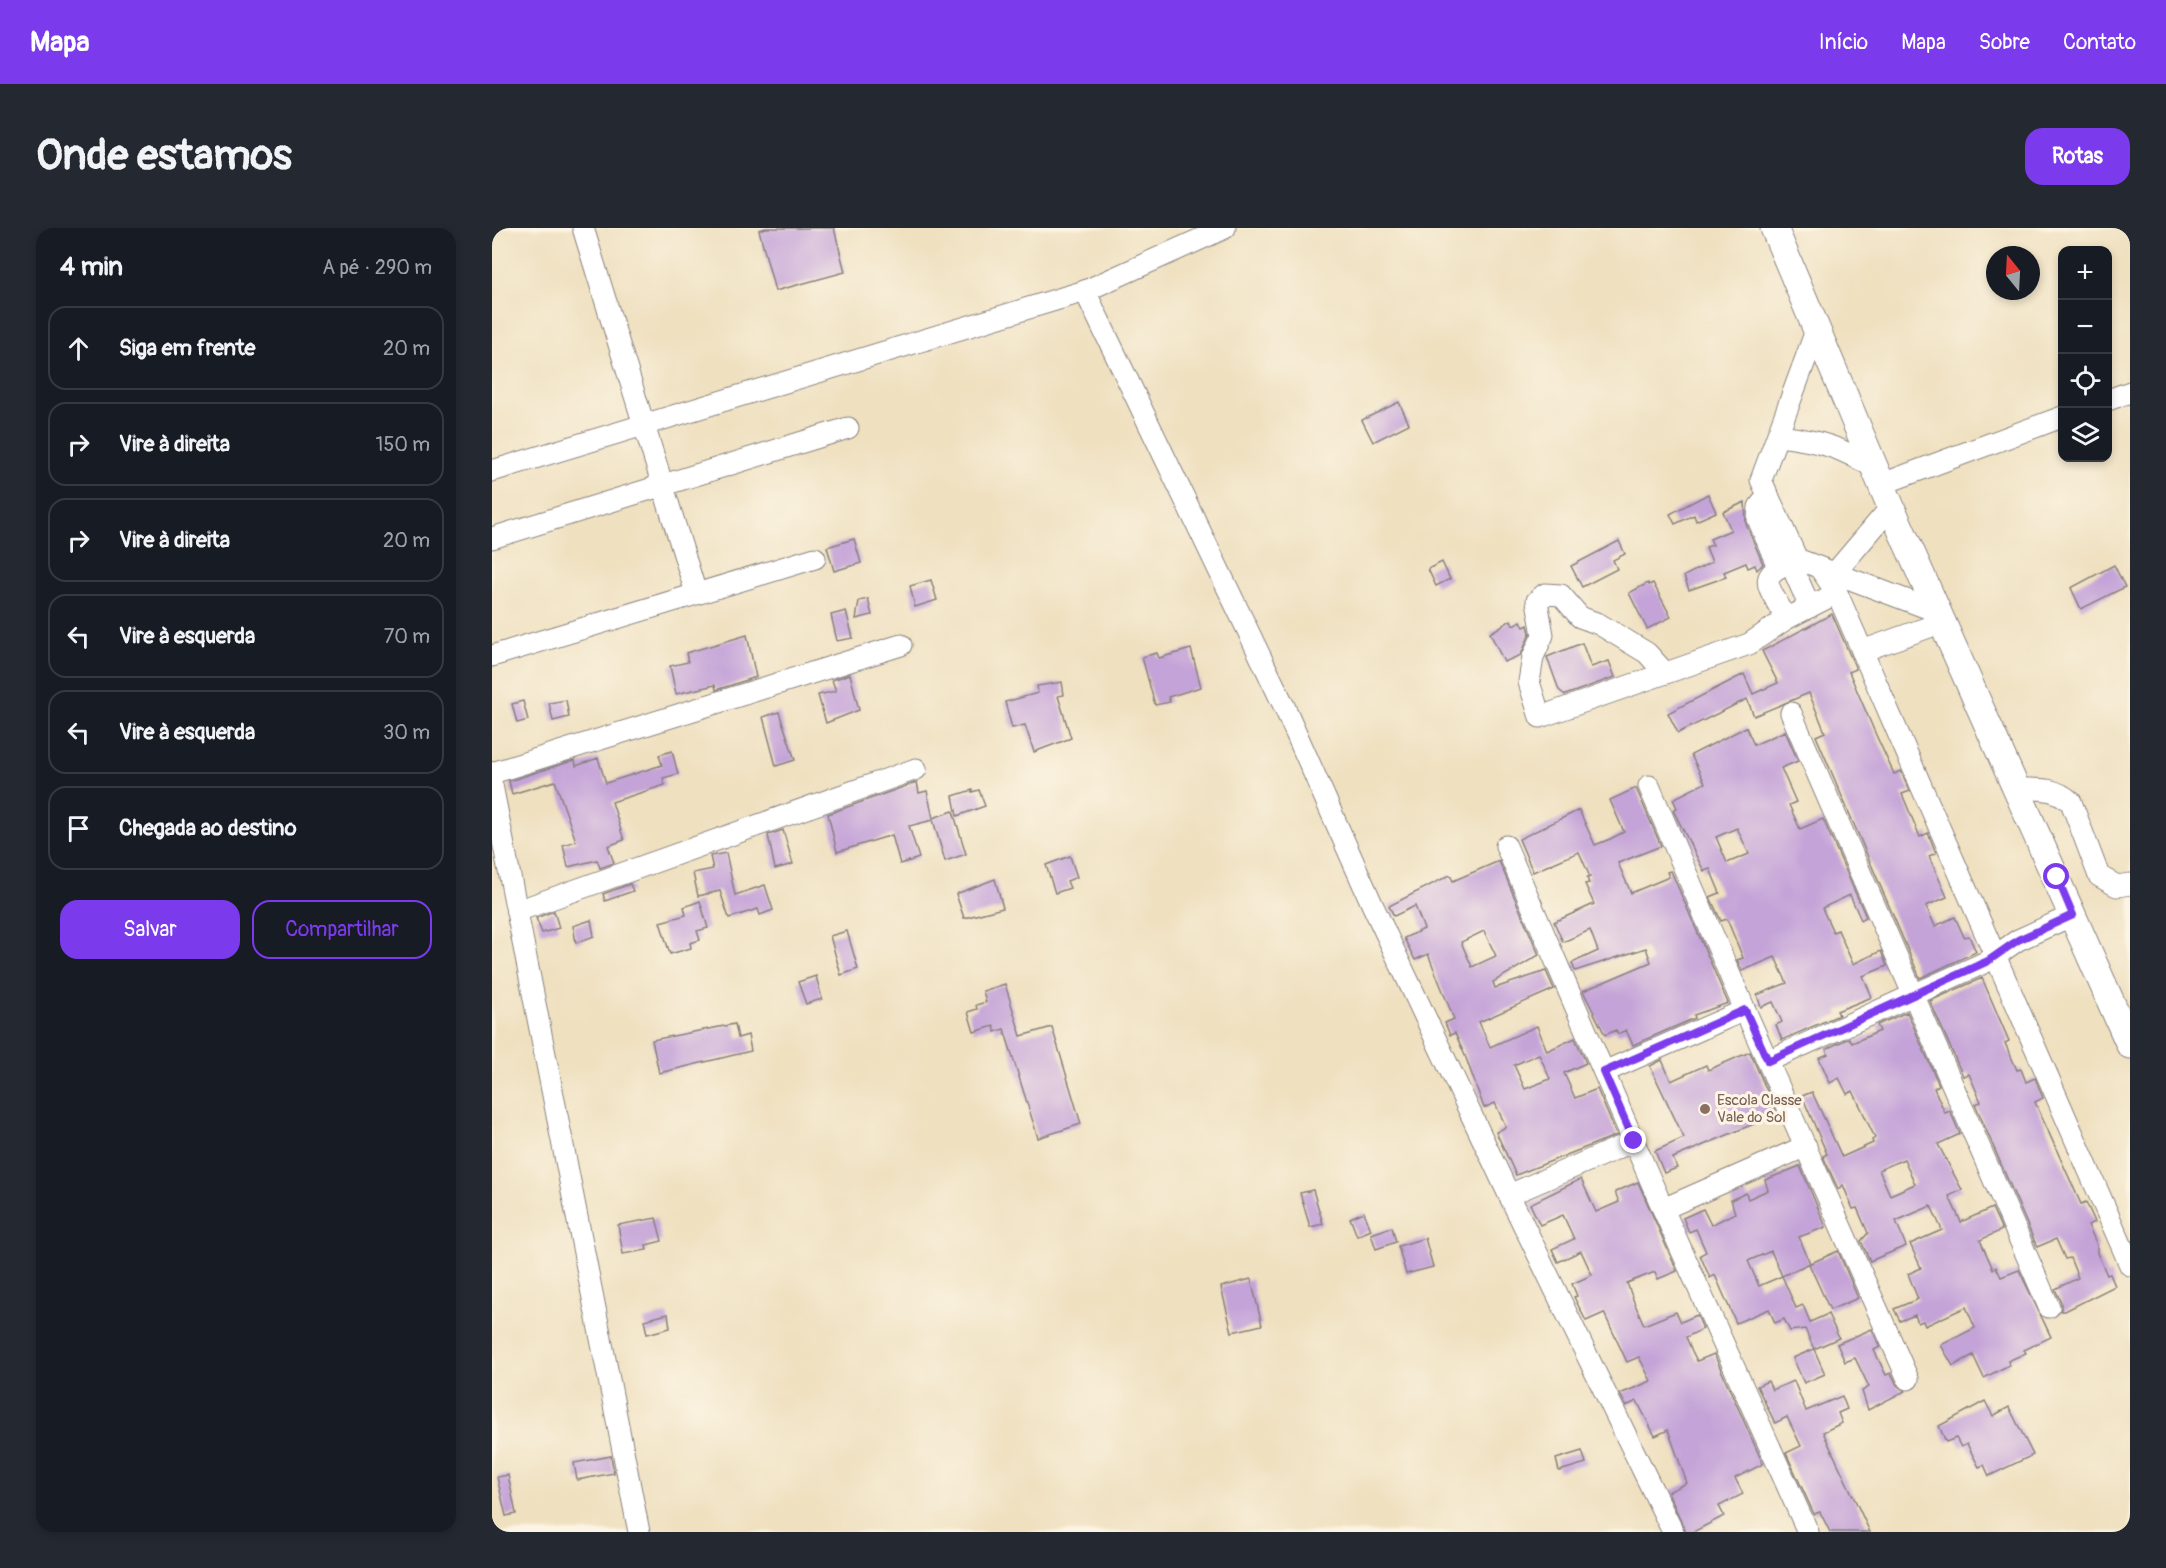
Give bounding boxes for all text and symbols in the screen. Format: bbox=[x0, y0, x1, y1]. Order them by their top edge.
text: Mapa bbox=[30, 25, 89, 60]
text: Início bbox=[1819, 29, 1868, 56]
text: Mapa bbox=[1901, 29, 1946, 56]
text: Sobre bbox=[1979, 29, 2030, 56]
text: Contato bbox=[2063, 29, 2136, 56]
button: Rotas bbox=[2025, 128, 2130, 185]
text: Onde estamos bbox=[36, 130, 292, 182]
north arrow bbox=[1986, 246, 2040, 300]
map controls bbox=[2058, 246, 2112, 462]
button: + bbox=[2058, 246, 2112, 300]
text: 4 min bbox=[60, 251, 123, 283]
text: A pé · 290 m bbox=[322, 255, 432, 280]
button: − bbox=[2058, 300, 2112, 354]
icon: ahead bbox=[62, 332, 95, 365]
text: Siga em frente bbox=[119, 334, 255, 362]
text: 20 m bbox=[383, 336, 430, 361]
button: locate bbox=[2058, 354, 2112, 408]
button: layers bbox=[2058, 408, 2112, 462]
icon: right bbox=[62, 428, 95, 461]
text: Vire à direita bbox=[119, 430, 230, 458]
text: 150 m bbox=[376, 432, 430, 457]
icon: right bbox=[62, 524, 95, 557]
text: Vire à direita bbox=[119, 526, 230, 554]
text: 20 m bbox=[383, 528, 430, 553]
icon: left bbox=[62, 620, 95, 653]
text: Vire à esquerda bbox=[119, 622, 255, 650]
text: 70 m bbox=[384, 624, 430, 649]
icon: left bbox=[62, 716, 95, 749]
text: Vire à esquerda bbox=[119, 718, 255, 746]
text: 30 m bbox=[383, 720, 430, 745]
icon: arrive bbox=[62, 812, 95, 845]
text: Chegada ao destino bbox=[119, 814, 297, 842]
route start bbox=[2043, 863, 2069, 889]
button: Salvar bbox=[60, 900, 240, 959]
button: Compartilhar bbox=[252, 900, 432, 959]
place label: Escola Classe Vale do Sol bbox=[1717, 1091, 1802, 1127]
marker: Escola Classe Vale do Sol bbox=[1698, 1102, 1712, 1116]
route end bbox=[1620, 1127, 1646, 1153]

